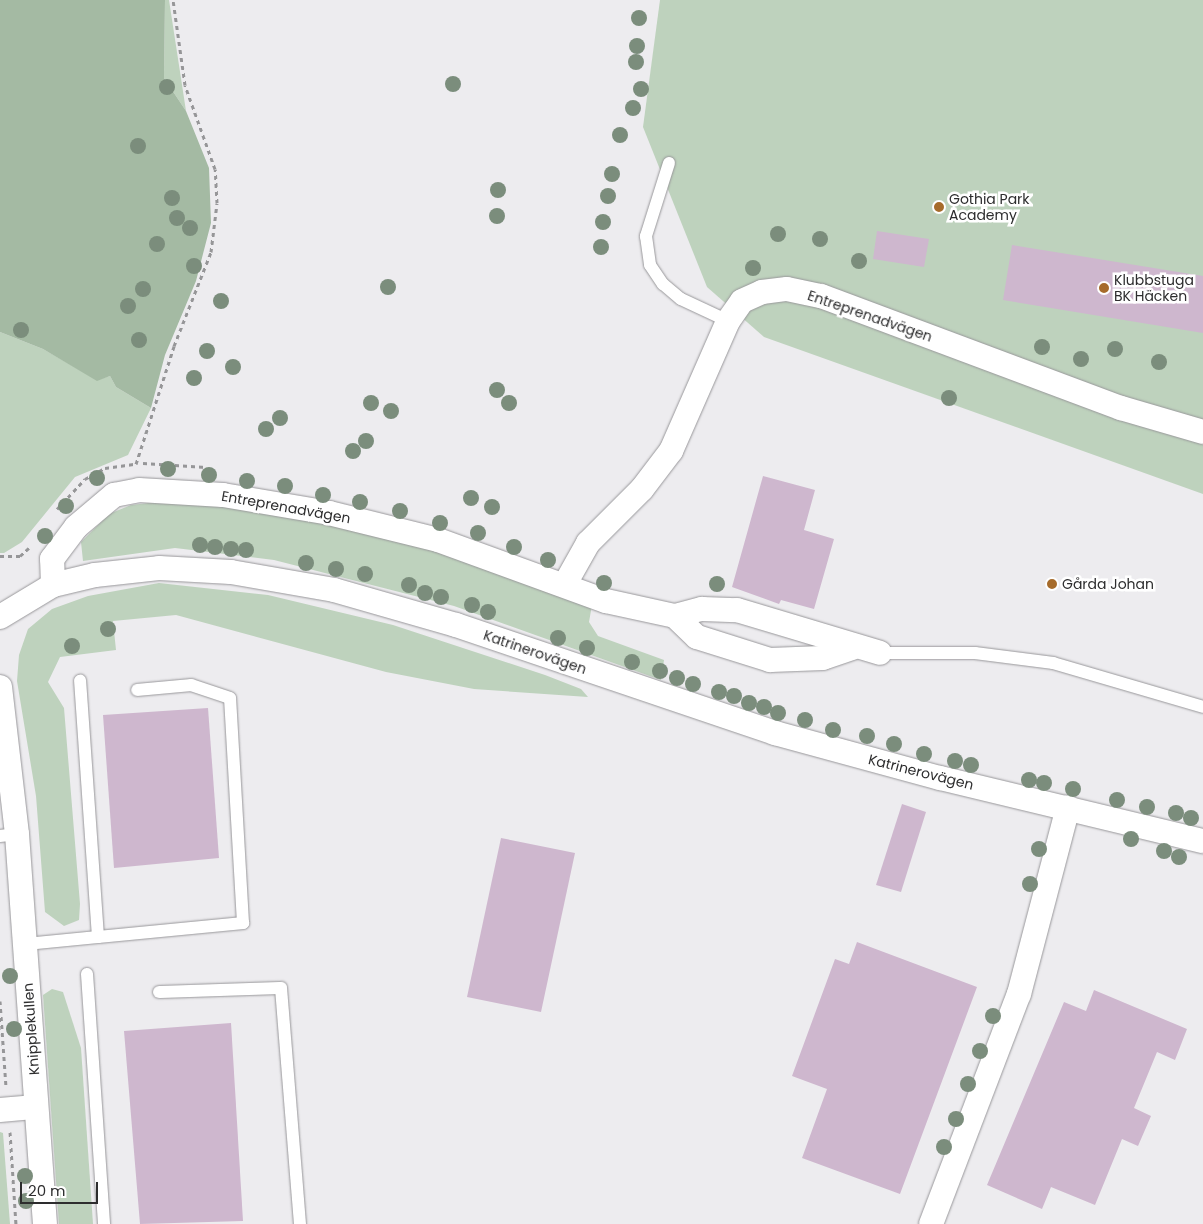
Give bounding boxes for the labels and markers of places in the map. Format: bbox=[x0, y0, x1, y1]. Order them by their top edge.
place label: Gothia Park Academy bbox=[949, 191, 1030, 223]
marker: Gothia Park Academy bbox=[933, 201, 945, 213]
place label: Klubbstuga BK Häcken bbox=[1114, 272, 1194, 304]
marker: Klubbstuga BK Häcken bbox=[1098, 282, 1110, 294]
place label: Gårda Johan bbox=[1062, 576, 1154, 592]
marker: Gårda Johan bbox=[1046, 578, 1058, 590]

